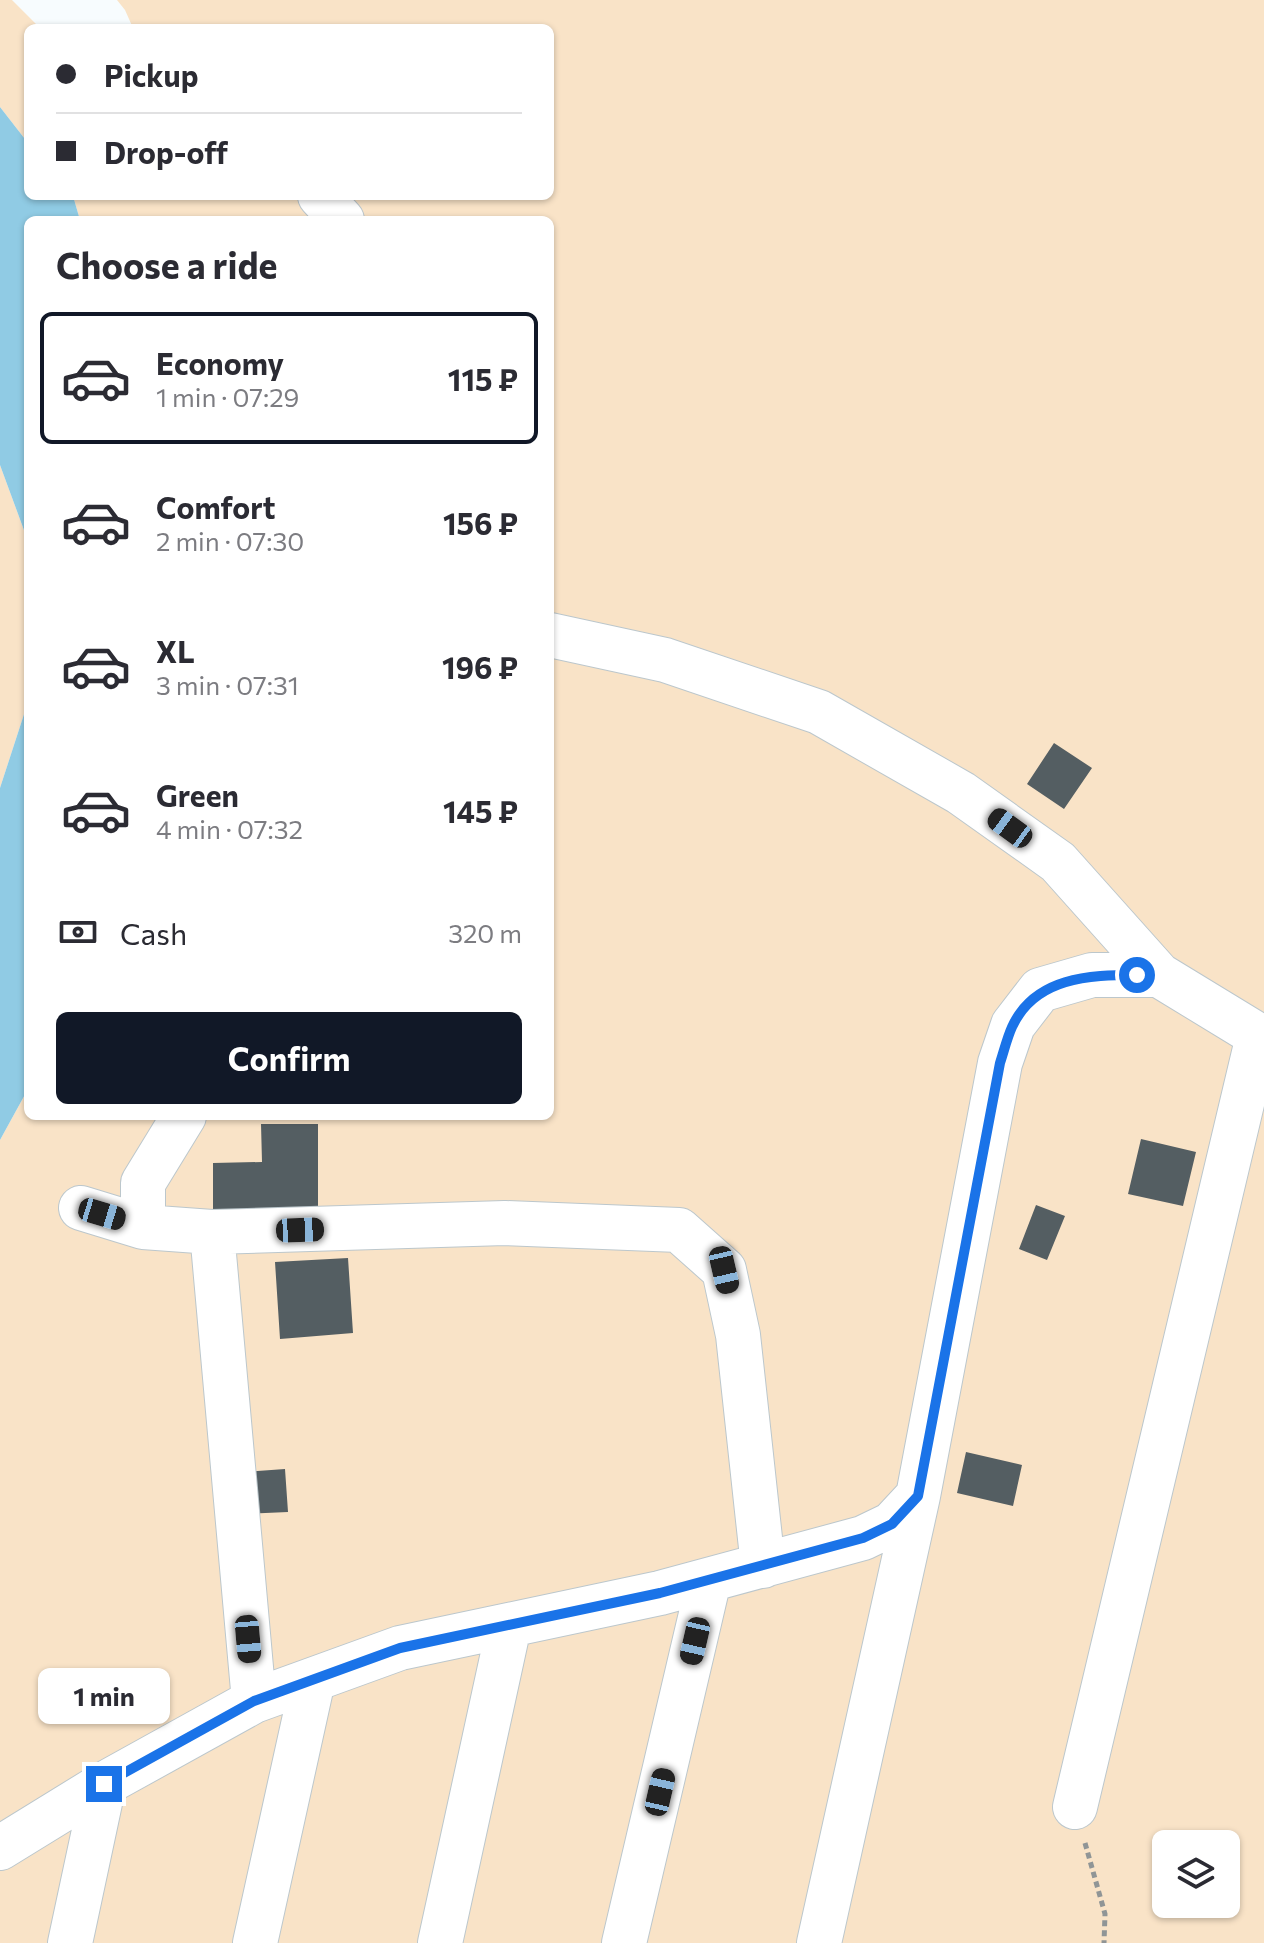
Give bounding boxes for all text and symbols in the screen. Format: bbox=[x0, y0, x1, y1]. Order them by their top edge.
text: Pickup bbox=[104, 56, 198, 93]
text: Drop-off bbox=[104, 133, 228, 170]
text: Choose a ride bbox=[56, 242, 277, 286]
icon: car bbox=[60, 342, 132, 414]
text: Economy bbox=[156, 344, 284, 381]
text: 115 ₽ bbox=[448, 360, 518, 397]
text: 1 min · 07:29 bbox=[156, 381, 299, 412]
icon: car bbox=[60, 486, 132, 558]
text: Comfort bbox=[156, 488, 275, 525]
text: 156 ₽ bbox=[443, 504, 518, 541]
text: 2 min · 07:30 bbox=[156, 525, 304, 556]
icon: car bbox=[60, 630, 132, 702]
text: XL bbox=[156, 632, 195, 669]
text: 196 ₽ bbox=[442, 648, 518, 685]
text: 3 min · 07:31 bbox=[156, 669, 299, 700]
icon: car bbox=[60, 774, 132, 846]
text: Green bbox=[156, 776, 239, 813]
text: 145 ₽ bbox=[443, 792, 518, 829]
car bbox=[984, 804, 1036, 852]
text: 4 min · 07:32 bbox=[156, 813, 303, 844]
icon: cash bbox=[56, 910, 100, 954]
text: Cash bbox=[120, 914, 187, 951]
text: 320 m bbox=[448, 917, 522, 948]
route start bbox=[1119, 957, 1155, 993]
button: Confirm bbox=[56, 1012, 522, 1104]
car bbox=[76, 1196, 128, 1232]
car bbox=[276, 1217, 324, 1243]
car bbox=[707, 1244, 741, 1296]
car bbox=[234, 1614, 262, 1664]
car bbox=[678, 1615, 712, 1667]
callout: 1 min bbox=[38, 1668, 170, 1724]
text: 1 min bbox=[73, 1680, 135, 1711]
route end bbox=[86, 1766, 122, 1802]
car bbox=[643, 1766, 677, 1818]
map controls bbox=[1152, 1830, 1240, 1918]
button: layers bbox=[1152, 1830, 1240, 1918]

